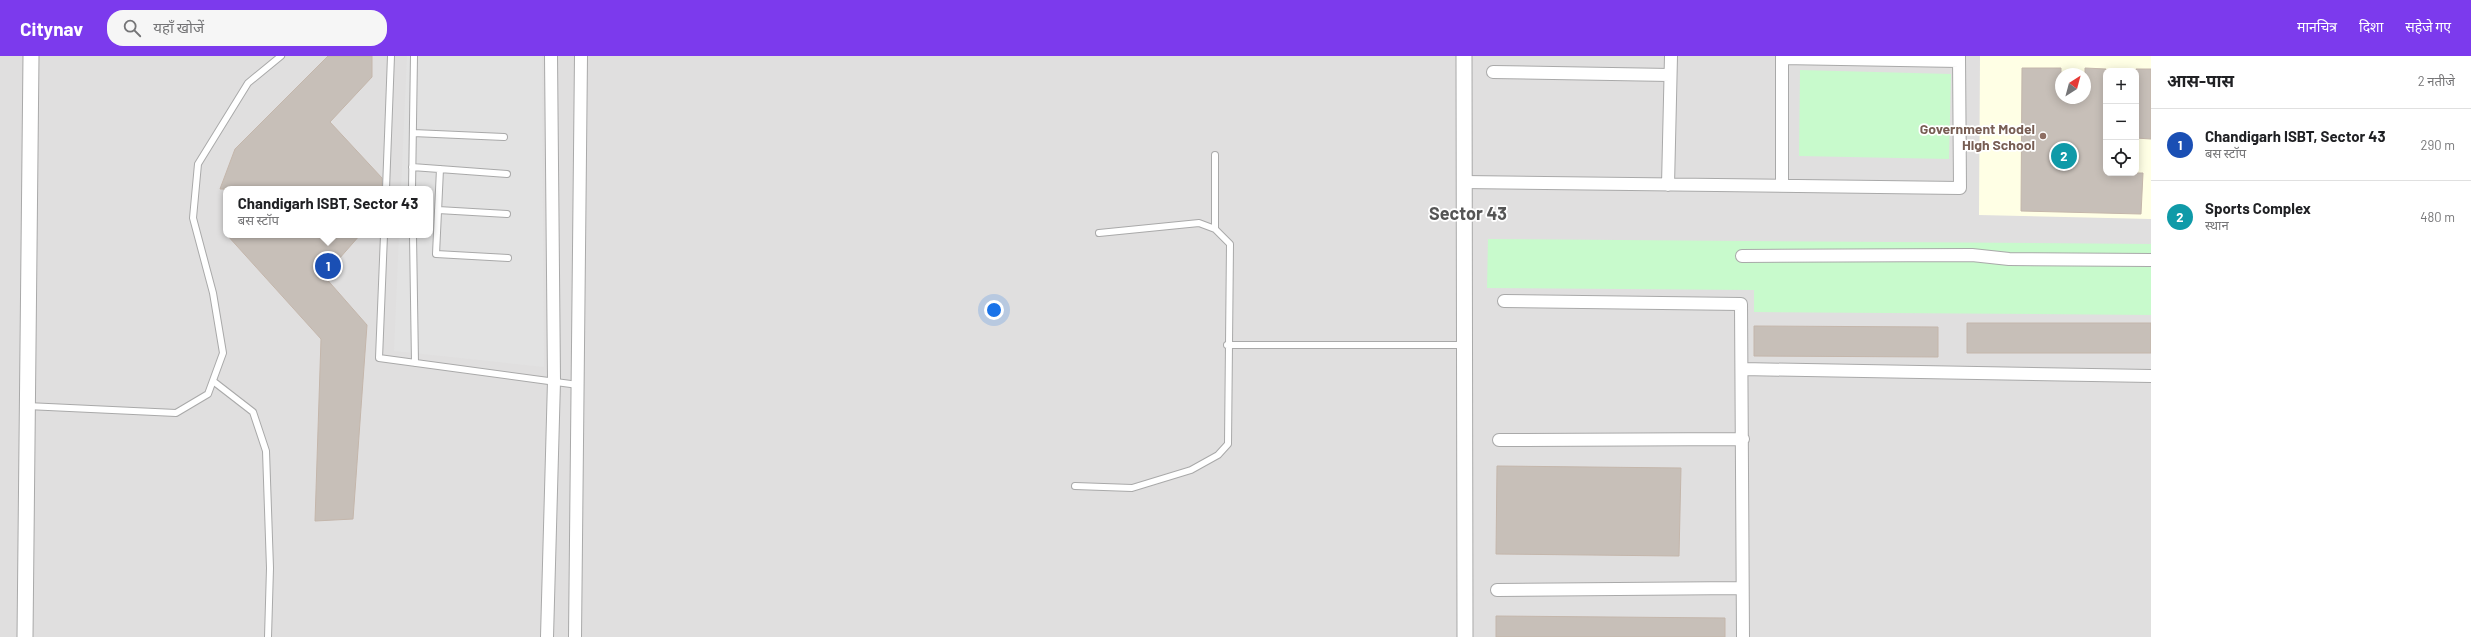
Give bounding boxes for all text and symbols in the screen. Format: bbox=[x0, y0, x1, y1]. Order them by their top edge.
search box bbox=[107, 10, 387, 46]
text: Citynav bbox=[20, 17, 83, 40]
icon: search bbox=[121, 17, 143, 39]
text: यहाँ खोजें bbox=[153, 18, 204, 36]
text: मानचित्र bbox=[2297, 18, 2337, 35]
text: दिशा bbox=[2359, 18, 2383, 35]
text: सहेजे गए bbox=[2405, 18, 2451, 35]
north arrow bbox=[2055, 68, 2091, 104]
map controls bbox=[2103, 68, 2139, 176]
button: + bbox=[2103, 68, 2139, 104]
text: आस-पास bbox=[2167, 70, 2234, 90]
text: 2 नतीजे bbox=[2418, 73, 2455, 89]
button: − bbox=[2103, 104, 2139, 140]
place label: Government Model High School bbox=[1920, 120, 2035, 153]
text: Chandigarh ISBT, Sector 43 bbox=[2205, 127, 2386, 145]
marker: Government Model High School bbox=[2038, 131, 2048, 141]
text: 1 bbox=[2178, 137, 2182, 153]
text: 290 m bbox=[2421, 137, 2455, 153]
button: locate bbox=[2103, 140, 2139, 176]
pin: 2 bbox=[2051, 141, 2077, 171]
text: बस स्टॉप bbox=[2205, 145, 2246, 161]
popup bbox=[223, 186, 433, 238]
text: Chandigarh ISBT, Sector 43 bbox=[238, 194, 418, 212]
text: Sports Complex bbox=[2205, 199, 2311, 217]
district label: Sector 43 bbox=[1429, 202, 1507, 224]
text: 2 bbox=[2176, 209, 2184, 225]
text: 480 m bbox=[2420, 209, 2455, 225]
text: बस स्टॉप bbox=[238, 212, 279, 228]
text: स्थान bbox=[2205, 217, 2229, 233]
pin: 1 bbox=[315, 251, 341, 281]
your location bbox=[984, 300, 1004, 320]

